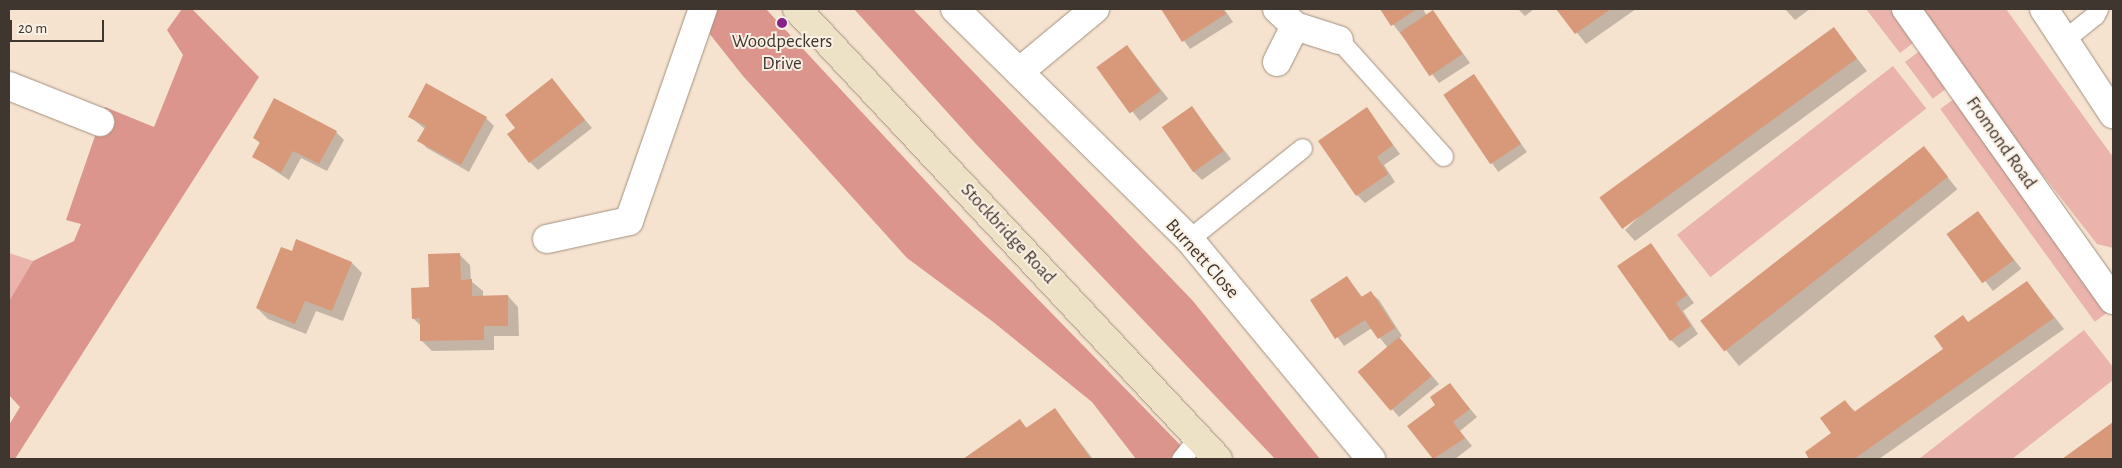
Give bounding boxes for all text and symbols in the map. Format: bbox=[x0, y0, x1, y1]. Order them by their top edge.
scale bar bbox=[12, 10, 106, 42]
marker: Woodpeckers Drive bbox=[776, 17, 788, 29]
text: 20 m bbox=[18, 21, 47, 36]
place label: Woodpeckers Drive bbox=[732, 31, 832, 75]
street label: Fromond Road bbox=[1961, 92, 2041, 194]
street label: Stockbridge Road bbox=[956, 179, 1060, 289]
street label: Burnett Close bbox=[1160, 214, 1244, 304]

